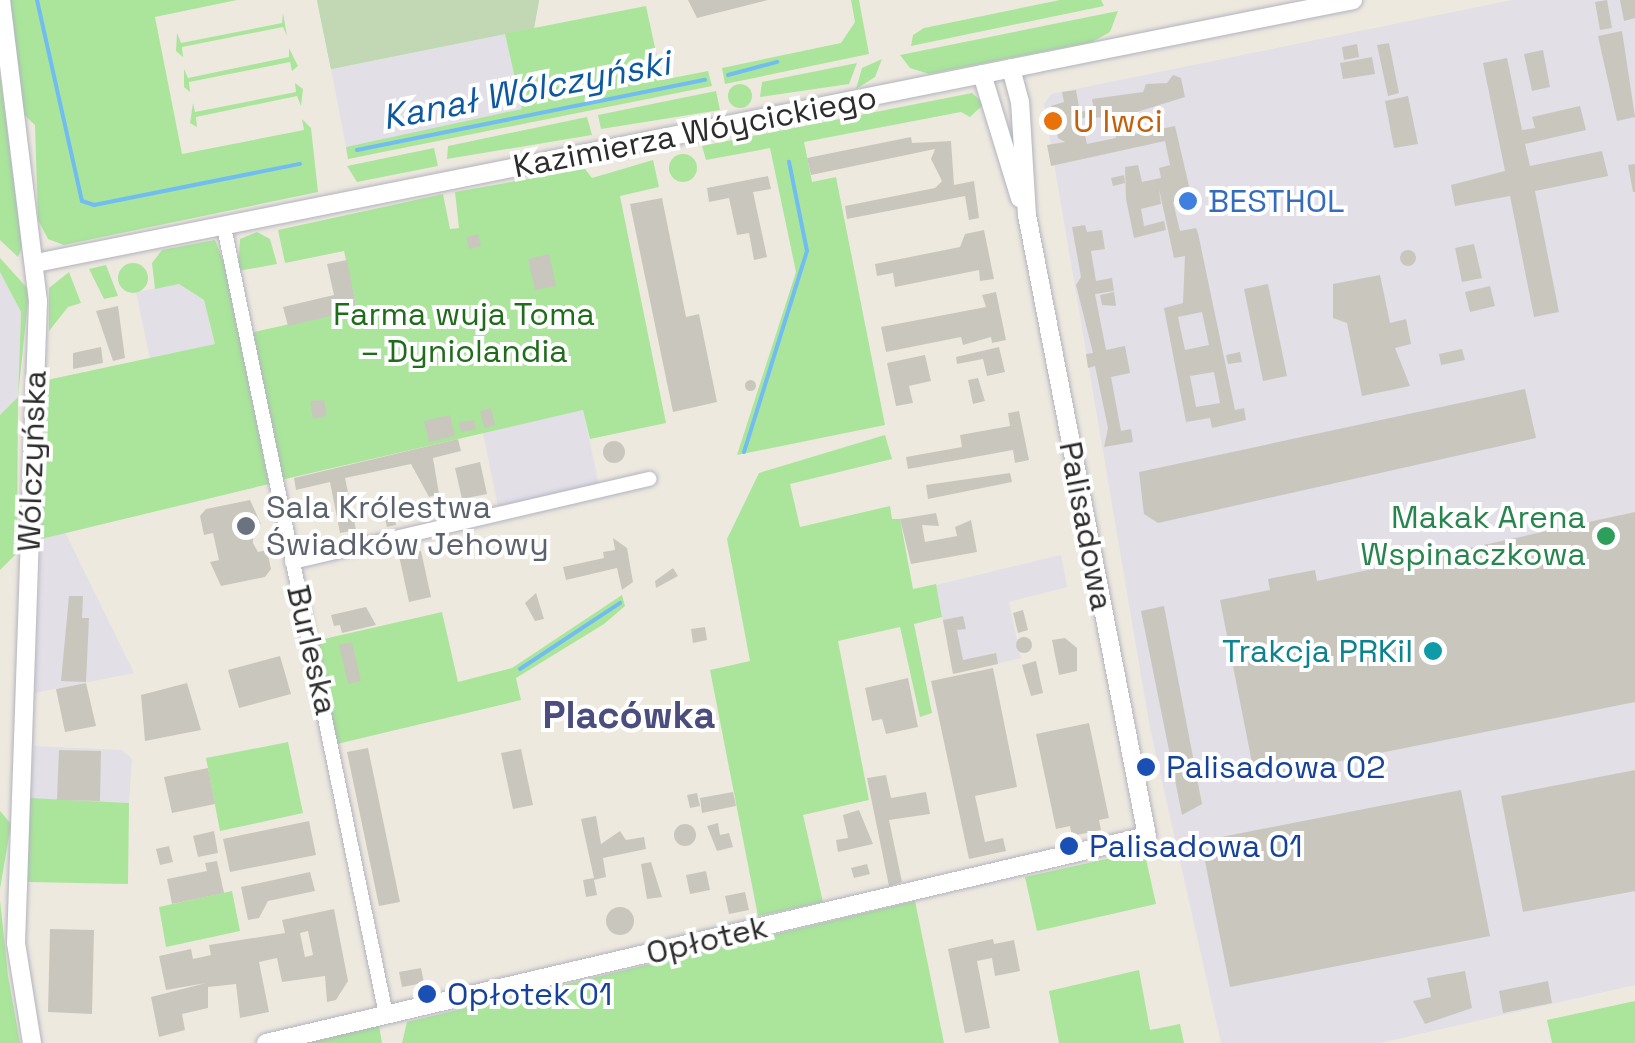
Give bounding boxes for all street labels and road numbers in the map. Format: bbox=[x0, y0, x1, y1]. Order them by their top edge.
street label: Kazimierza Wóycickiego bbox=[510, 78, 880, 186]
street label: Wólczyńska bbox=[10, 370, 54, 552]
street label: Palisadowa bbox=[1051, 438, 1121, 614]
street label: Burleska bbox=[278, 582, 346, 718]
street label: Opłotek bbox=[643, 907, 771, 973]

